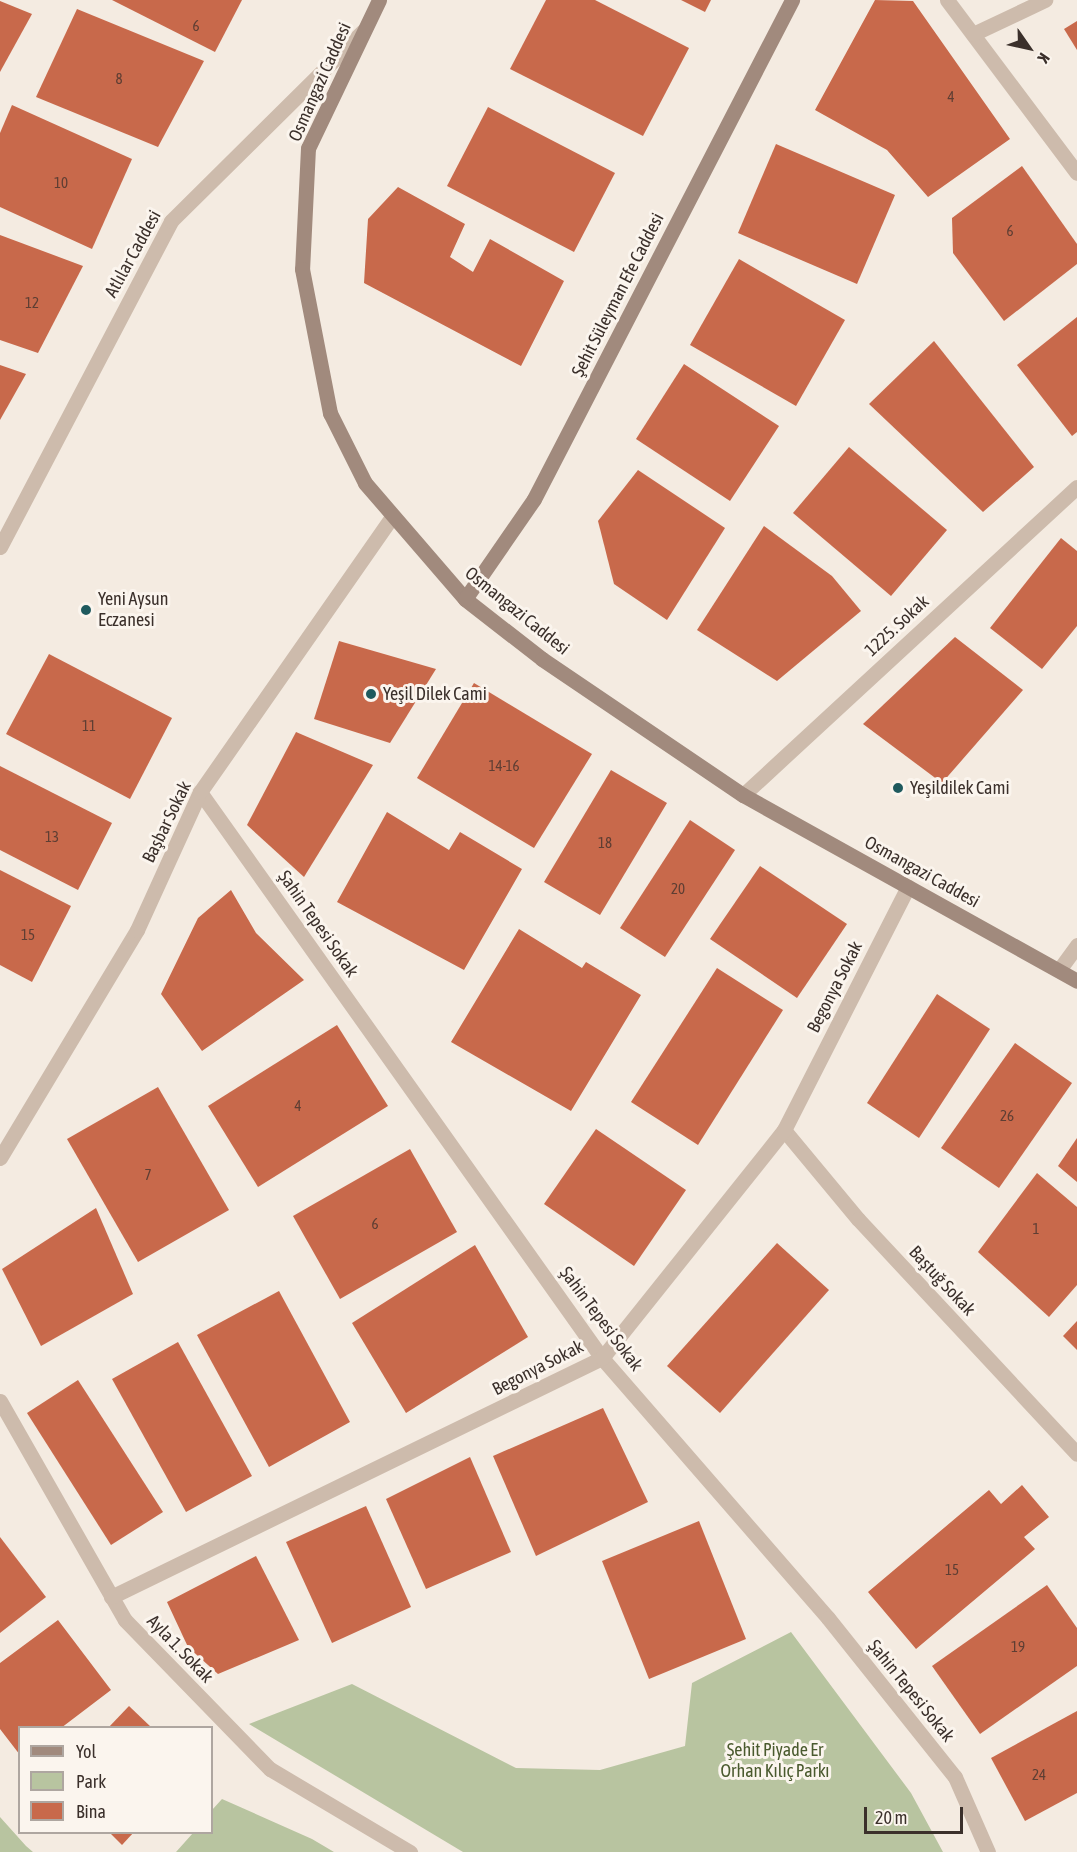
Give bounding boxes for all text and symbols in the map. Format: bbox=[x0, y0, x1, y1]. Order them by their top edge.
house number: 6 bbox=[192, 17, 200, 35]
north arrow bbox=[999, 18, 1059, 78]
street label: Osmangazi Caddesi bbox=[284, 19, 356, 145]
text: K bbox=[1034, 50, 1054, 66]
house number: 8 bbox=[115, 70, 123, 88]
house number: 4 bbox=[947, 88, 955, 106]
house number: 10 bbox=[54, 174, 68, 192]
street label: Atlılar Caddesi bbox=[100, 207, 166, 301]
street label: Şehit Süleyman Efe Caddesi bbox=[567, 210, 669, 380]
house number: 6 bbox=[1006, 222, 1014, 240]
house number: 12 bbox=[25, 294, 39, 312]
street label: Osmangazi Caddesi bbox=[460, 562, 574, 660]
place label: Yeni Aysun Eczanesi bbox=[98, 589, 168, 632]
street label: 1225. Sokak bbox=[860, 591, 934, 661]
marker: Yeni Aysun Eczanesi bbox=[79, 603, 93, 617]
place label: Yeşil Dilek Cami bbox=[383, 683, 487, 705]
marker: Yeşil Dilek Cami bbox=[364, 687, 378, 701]
house number: 11 bbox=[82, 717, 96, 735]
house number: 14-16 bbox=[488, 757, 520, 775]
place label: Yeşildilek Cami bbox=[910, 777, 1010, 799]
street label: Başbar Sokak bbox=[138, 778, 196, 866]
marker: Yeşildilek Cami bbox=[891, 781, 905, 795]
house number: 13 bbox=[45, 828, 59, 846]
street label: Osmangazi Caddesi bbox=[861, 832, 983, 912]
house number: 18 bbox=[598, 834, 612, 852]
street label: Şahin Tepesi Sokak bbox=[273, 867, 363, 981]
house number: 20 bbox=[671, 880, 685, 898]
house number: 15 bbox=[21, 926, 35, 944]
street label: Begonya Sokak bbox=[803, 938, 867, 1036]
house number: 4 bbox=[294, 1097, 302, 1115]
house number: 26 bbox=[1000, 1107, 1014, 1125]
house number: 7 bbox=[144, 1166, 152, 1184]
house number: 6 bbox=[371, 1215, 379, 1233]
house number: 1 bbox=[1032, 1220, 1040, 1238]
street label: Baştuğ Sokak bbox=[904, 1242, 980, 1320]
street label: Şahin Tepesi Sokak bbox=[555, 1263, 647, 1375]
street label: Begonya Sokak bbox=[489, 1336, 587, 1400]
house number: 15 bbox=[945, 1561, 959, 1579]
street label: Ayla 1. Sokak bbox=[142, 1610, 218, 1688]
street label: Şahin Tepesi Sokak bbox=[863, 1636, 959, 1746]
house number: 19 bbox=[1011, 1638, 1025, 1656]
legend bbox=[18, 1726, 213, 1834]
park label: Şehit Piyade Er Orhan Kılıç Parkı bbox=[721, 1740, 829, 1782]
text: Yol bbox=[76, 1741, 96, 1762]
house number: 24 bbox=[1032, 1766, 1046, 1784]
text: Park bbox=[76, 1771, 106, 1792]
scale bar bbox=[867, 1795, 966, 1833]
text: Bina bbox=[76, 1801, 106, 1822]
text: 20 m bbox=[875, 1807, 907, 1828]

